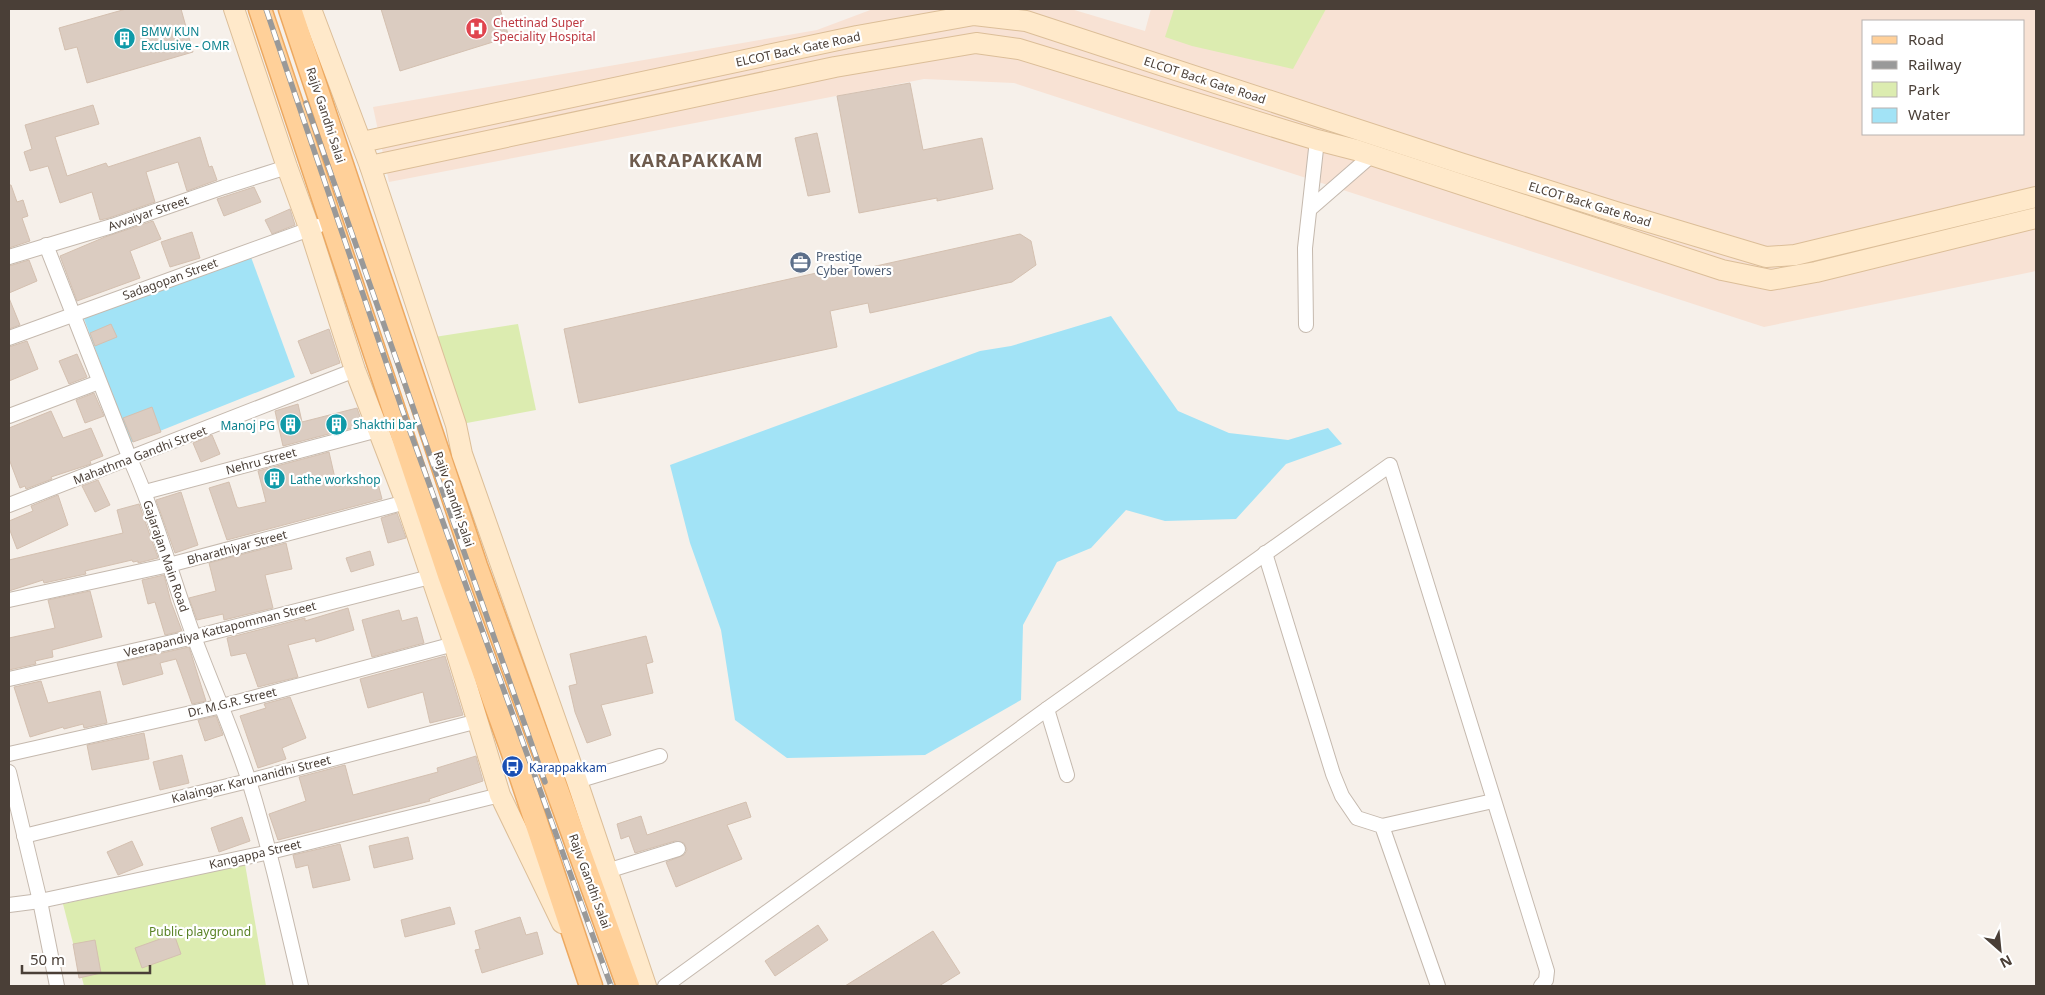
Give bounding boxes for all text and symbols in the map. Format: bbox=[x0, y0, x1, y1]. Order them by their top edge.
place label: Chettinad Super Speciality Hospital bbox=[493, 14, 596, 45]
hospital icon: Chettinad Super Speciality Hospital bbox=[465, 17, 489, 41]
legend bbox=[1862, 20, 2025, 135]
place label: BMW KUN Exclusive - OMR bbox=[141, 23, 230, 54]
building icon: BMW KUN Exclusive - OMR bbox=[113, 26, 137, 50]
street label: ELCOT Back Gate Road bbox=[734, 27, 862, 71]
text: Road bbox=[1908, 29, 1944, 49]
street label: ELCOT Back Gate Road bbox=[1142, 52, 1268, 108]
text: Railway bbox=[1908, 54, 1962, 74]
street label: Rajiv Gandhi Salai bbox=[303, 65, 349, 165]
text: Park bbox=[1908, 79, 1940, 99]
text: Water bbox=[1908, 104, 1950, 124]
district label: KARAPAKKAM bbox=[629, 148, 763, 172]
street label: ELCOT Back Gate Road bbox=[1527, 177, 1653, 231]
street label: Avvaiyar Street bbox=[105, 191, 191, 235]
place label: Prestige Cyber Towers bbox=[816, 248, 892, 279]
office icon: Prestige Cyber Towers bbox=[788, 251, 812, 275]
street label: Sadagopan Street bbox=[120, 254, 221, 304]
building icon: Shakthi bar bbox=[325, 412, 349, 436]
building icon: Manoj PG bbox=[279, 413, 303, 437]
place label: Shakthi bar bbox=[353, 416, 417, 433]
place label: Manoj PG bbox=[220, 417, 275, 434]
street label: Mahathma Gandhi Street bbox=[71, 421, 210, 488]
street label: Nehru Street bbox=[224, 443, 299, 479]
street label: Rajiv Gandhi Salai bbox=[430, 449, 478, 549]
building icon: Lathe workshop bbox=[262, 467, 286, 491]
place label: Lathe workshop bbox=[290, 471, 381, 488]
street label: Gajarajan Main Road bbox=[139, 498, 193, 614]
street label: Bharathiyar Street bbox=[185, 525, 289, 568]
street label: Veerapandiya Kattapomman Street bbox=[122, 597, 318, 661]
street label: Dr. M.G.R. Street bbox=[186, 683, 279, 721]
street label: Kalaingar. Karunanidhi Street bbox=[170, 751, 333, 807]
bus stop icon: Karappakkam bbox=[501, 755, 525, 779]
place label: Karappakkam bbox=[529, 759, 607, 776]
street label: Rajiv Gandhi Salai bbox=[565, 831, 615, 931]
street label: Kangappa Street bbox=[207, 835, 303, 873]
park label: Public playground bbox=[149, 923, 251, 940]
north arrow bbox=[1975, 925, 2025, 975]
scale bar bbox=[22, 942, 150, 974]
text: 50 m bbox=[30, 949, 65, 969]
text: N bbox=[1997, 951, 2016, 973]

